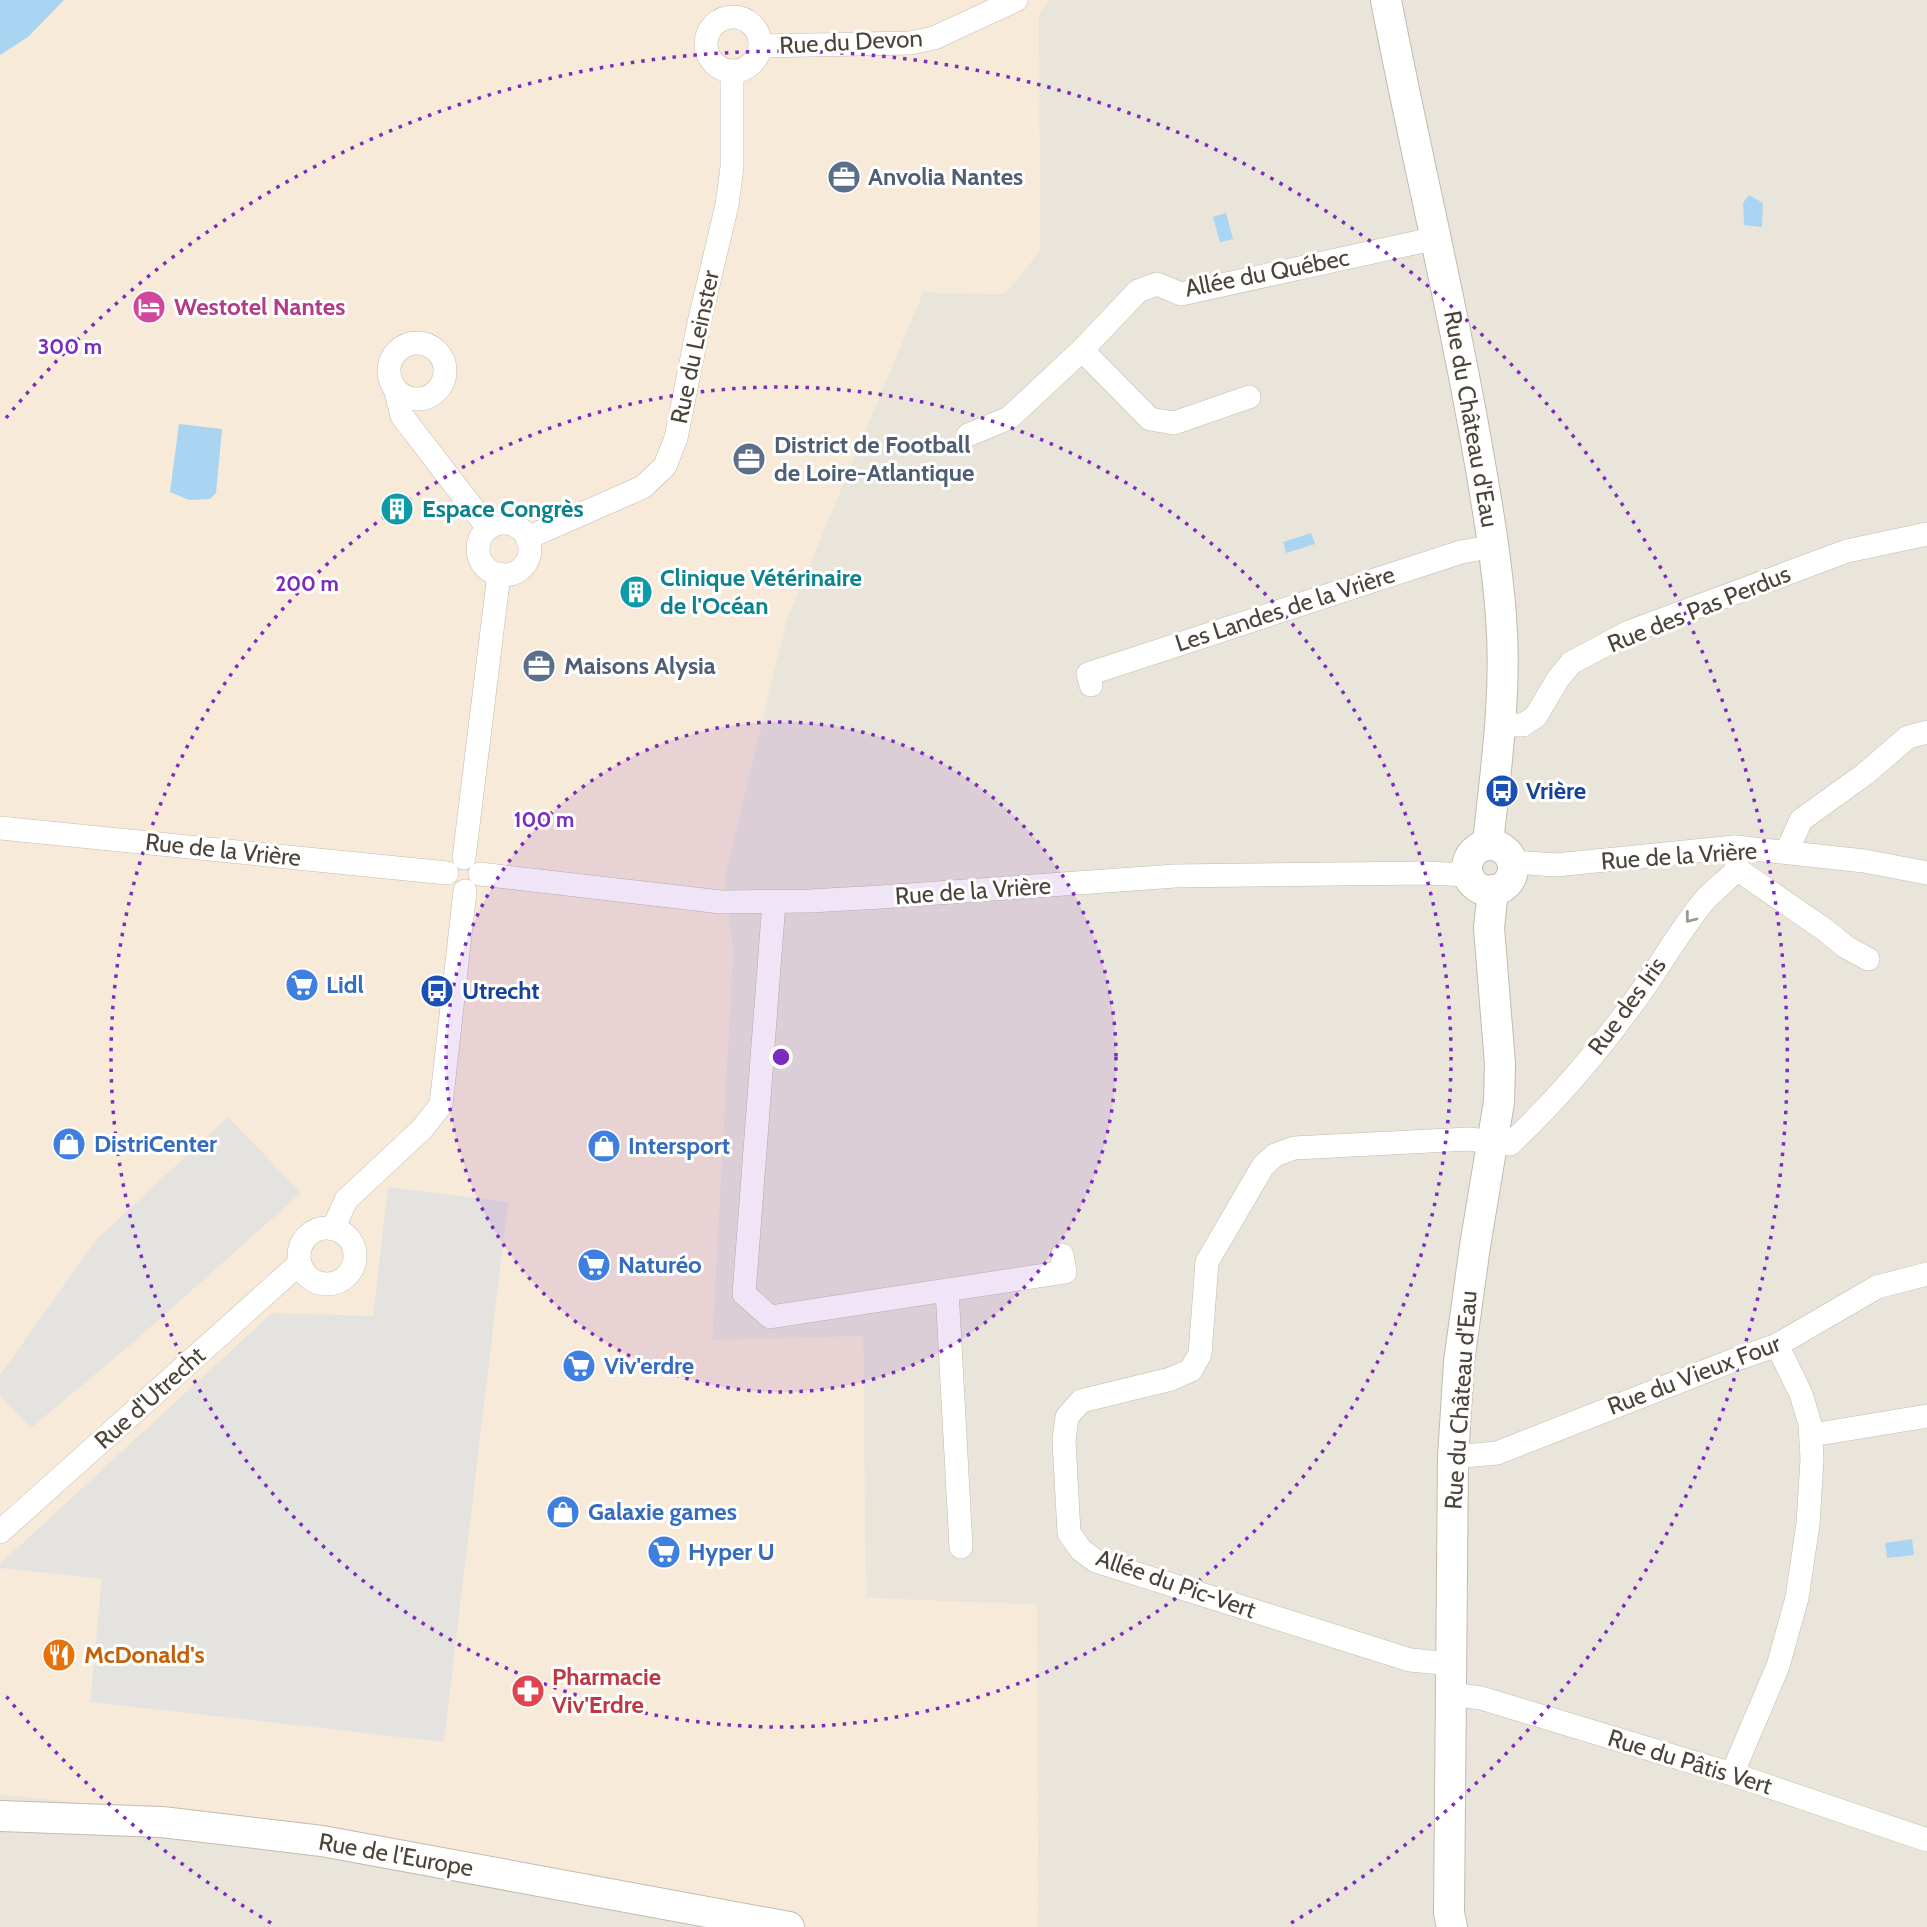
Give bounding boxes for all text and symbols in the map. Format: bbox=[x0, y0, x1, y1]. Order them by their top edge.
street label: Rue du Devon bbox=[779, 23, 923, 60]
office icon: Anvolia Nantes bbox=[825, 158, 863, 196]
place label: Anvolia Nantes bbox=[868, 162, 1023, 191]
street label: Allée du Québec bbox=[1182, 242, 1352, 303]
street label: Rue du Leinster bbox=[664, 267, 725, 426]
hotel icon: Westotel Nantes bbox=[130, 288, 168, 326]
place label: Westotel Nantes bbox=[174, 292, 345, 321]
street label: Rue du Château d'Eau bbox=[1438, 308, 1505, 529]
text: 300 m bbox=[38, 334, 102, 359]
place label: District de Football de Loire-Atlantique bbox=[774, 430, 974, 487]
office icon: District de Football de Loire-Atlantique bbox=[730, 440, 768, 478]
building icon: Espace Congrès bbox=[378, 490, 416, 528]
place label: Espace Congrès bbox=[422, 494, 584, 523]
street label: Les Landes de la Vrière bbox=[1171, 559, 1398, 658]
street label: Rue des Pas Perdus bbox=[1603, 559, 1794, 658]
place label: Clinique Vétérinaire de l'Océan bbox=[660, 563, 862, 620]
text: 200 m bbox=[275, 571, 339, 596]
building icon: Clinique Vétérinaire de l'Océan bbox=[617, 573, 655, 611]
office icon: Maisons Alysia bbox=[520, 647, 558, 685]
place label: Maisons Alysia bbox=[564, 651, 716, 680]
bus stop icon: Vrière bbox=[1483, 772, 1521, 810]
place label: Vrière bbox=[1526, 776, 1586, 805]
text: 100 m bbox=[514, 807, 574, 832]
street label: Rue de la Vrière bbox=[144, 827, 302, 872]
street label: Rue de la Vrière bbox=[1600, 836, 1758, 875]
street label: Rue de la Vrière bbox=[894, 871, 1052, 910]
one-way arrow bbox=[1686, 911, 1699, 923]
street label: Rue des Iris bbox=[1581, 951, 1672, 1060]
supermarket icon: Lidl bbox=[283, 966, 321, 1004]
place label: Lidl bbox=[326, 970, 364, 999]
bus stop icon: Utrecht bbox=[418, 972, 456, 1010]
place label: Utrecht bbox=[462, 976, 540, 1005]
centre of rings bbox=[769, 1045, 793, 1069]
shop icon: DistriCenter bbox=[50, 1125, 88, 1163]
shop icon: Intersport bbox=[585, 1127, 623, 1165]
place label: DistriCenter bbox=[94, 1129, 217, 1158]
place label: Intersport bbox=[628, 1131, 730, 1160]
supermarket icon: Naturéo bbox=[575, 1246, 613, 1284]
place label: Naturéo bbox=[618, 1250, 702, 1279]
street label: Rue du Château d'Eau bbox=[1438, 1290, 1483, 1510]
street label: Rue du Vieux Four bbox=[1603, 1328, 1785, 1421]
street label: Rue d'Utrecht bbox=[88, 1340, 211, 1455]
supermarket icon: Viv'erdre bbox=[560, 1347, 598, 1385]
place label: Viv'erdre bbox=[604, 1351, 694, 1380]
shop icon: Galaxie games bbox=[544, 1493, 582, 1531]
place label: Galaxie games bbox=[588, 1497, 737, 1526]
supermarket icon: Hyper U bbox=[645, 1533, 683, 1571]
place label: Hyper U bbox=[688, 1537, 775, 1566]
street label: Allée du Pic-Vert bbox=[1093, 1543, 1260, 1624]
restaurant icon: McDonald's bbox=[40, 1636, 78, 1674]
place label: McDonald's bbox=[84, 1640, 205, 1669]
place label: Pharmacie Viv'Erdre bbox=[552, 1662, 661, 1719]
pharmacy icon: Pharmacie Viv'Erdre bbox=[509, 1672, 547, 1710]
street label: Rue du Pâtis Vert bbox=[1605, 1723, 1776, 1800]
street label: Rue de l'Europe bbox=[316, 1827, 476, 1882]

